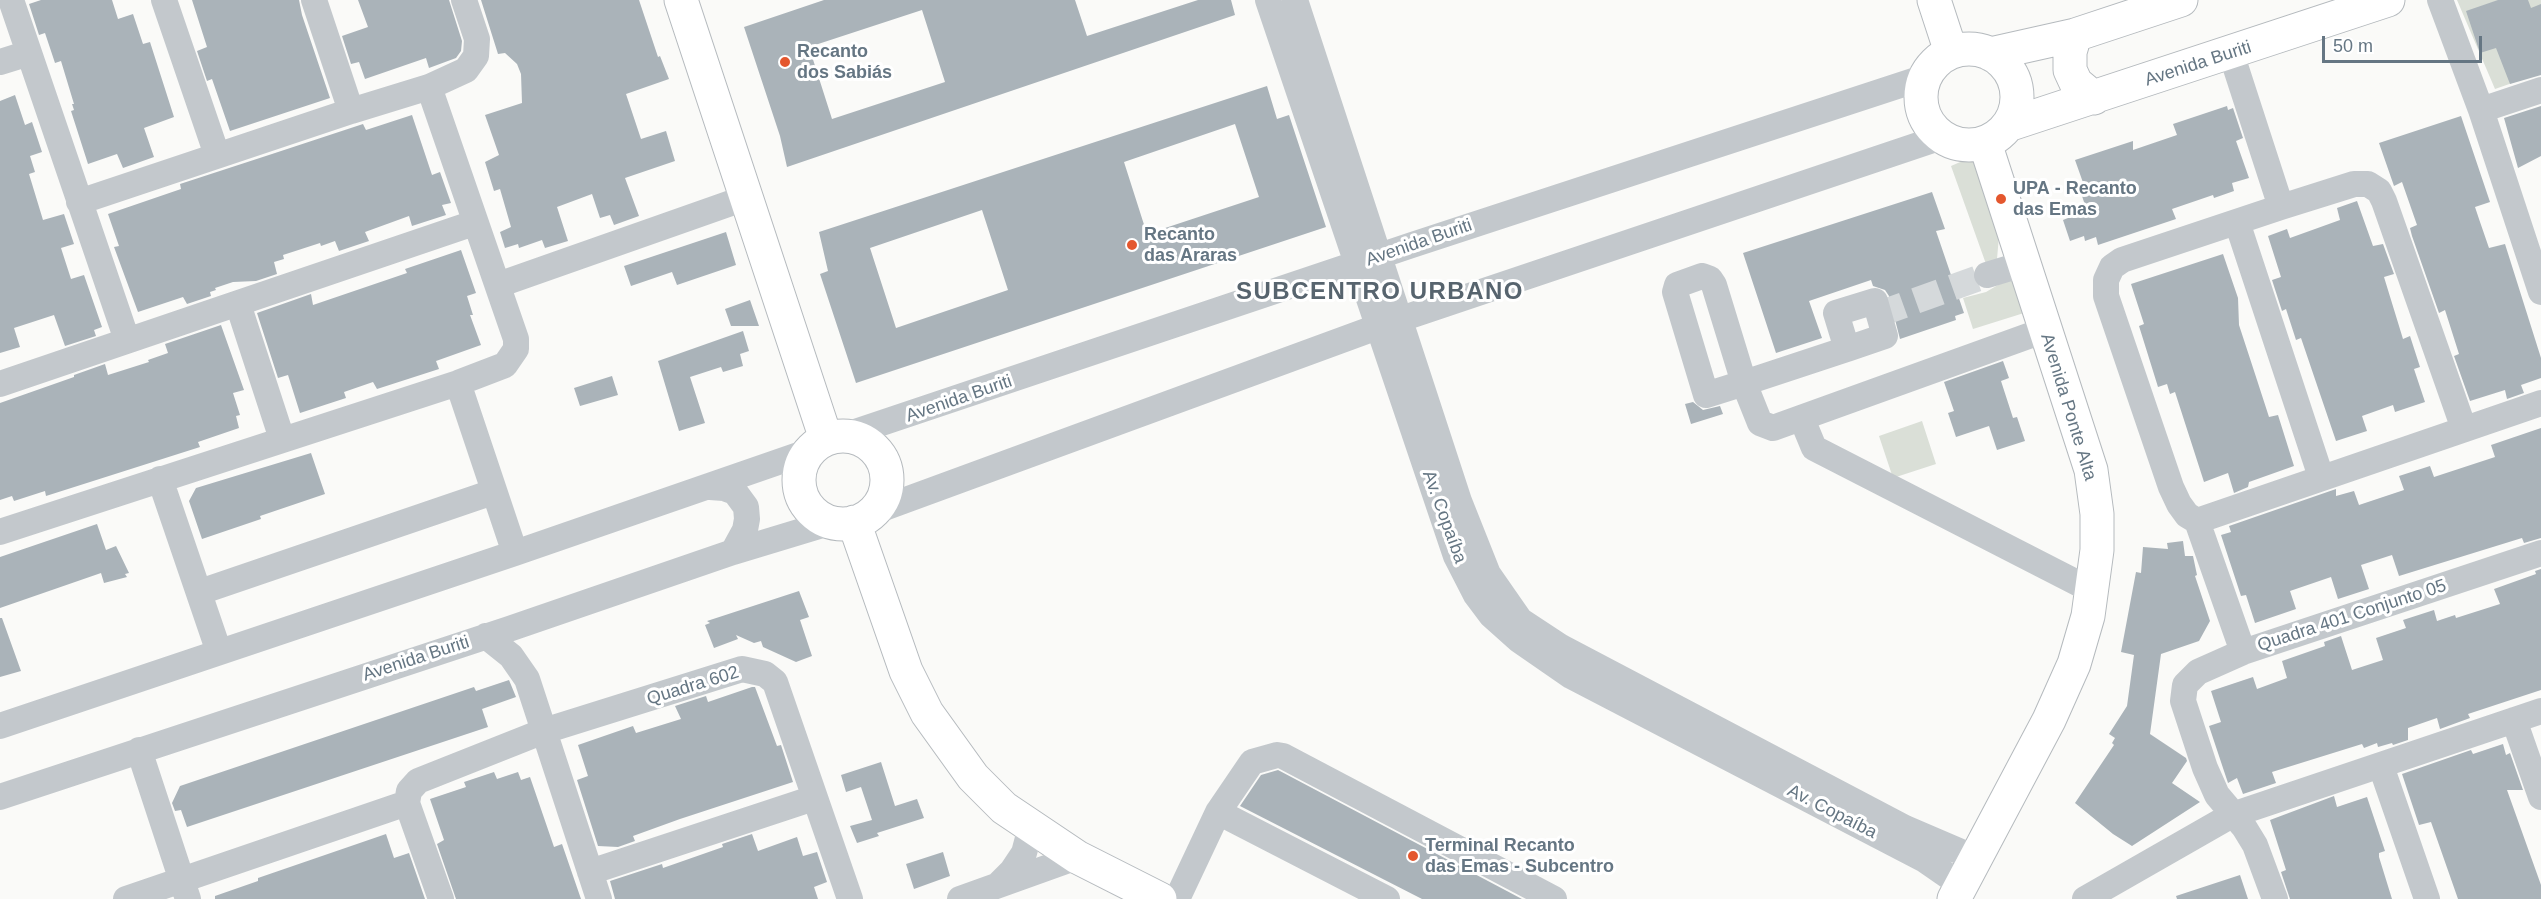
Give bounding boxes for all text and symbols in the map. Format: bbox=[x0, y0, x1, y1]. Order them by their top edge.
scale bar bbox=[2325, 24, 2486, 62]
text: 50 m bbox=[2333, 36, 2373, 56]
street label: Avenida Buriti bbox=[2142, 37, 2254, 91]
place label: Recanto dos Sabiás bbox=[797, 41, 892, 84]
marker: Recanto dos Sabiás bbox=[778, 55, 792, 69]
place label: UPA - Recanto das Emas bbox=[2013, 178, 2137, 220]
marker: UPA - Recanto das Emas bbox=[1994, 192, 2008, 206]
street label: Avenida Buriti bbox=[1363, 215, 1475, 271]
place label: Recanto das Araras bbox=[1144, 224, 1237, 266]
marker: Recanto das Araras bbox=[1125, 238, 1139, 252]
district label: SUBCENTRO URBANO bbox=[1236, 278, 1524, 306]
street label: Avenida Ponte Alta bbox=[2035, 331, 2101, 483]
street label: Avenida Buriti bbox=[903, 371, 1015, 427]
street label: Av. Copaíba bbox=[1417, 468, 1471, 566]
street label: Quadra 401 Conjunto 05 bbox=[2255, 575, 2449, 657]
street label: Avenida Buriti bbox=[360, 632, 472, 686]
street label: Quadra 602 bbox=[644, 662, 742, 710]
street label: Av. Copaíba bbox=[1784, 780, 1880, 844]
place label: Terminal Recanto das Emas - Subcentro bbox=[1425, 835, 1614, 878]
marker: Terminal Recanto das Emas - Subcentro bbox=[1406, 849, 1420, 863]

